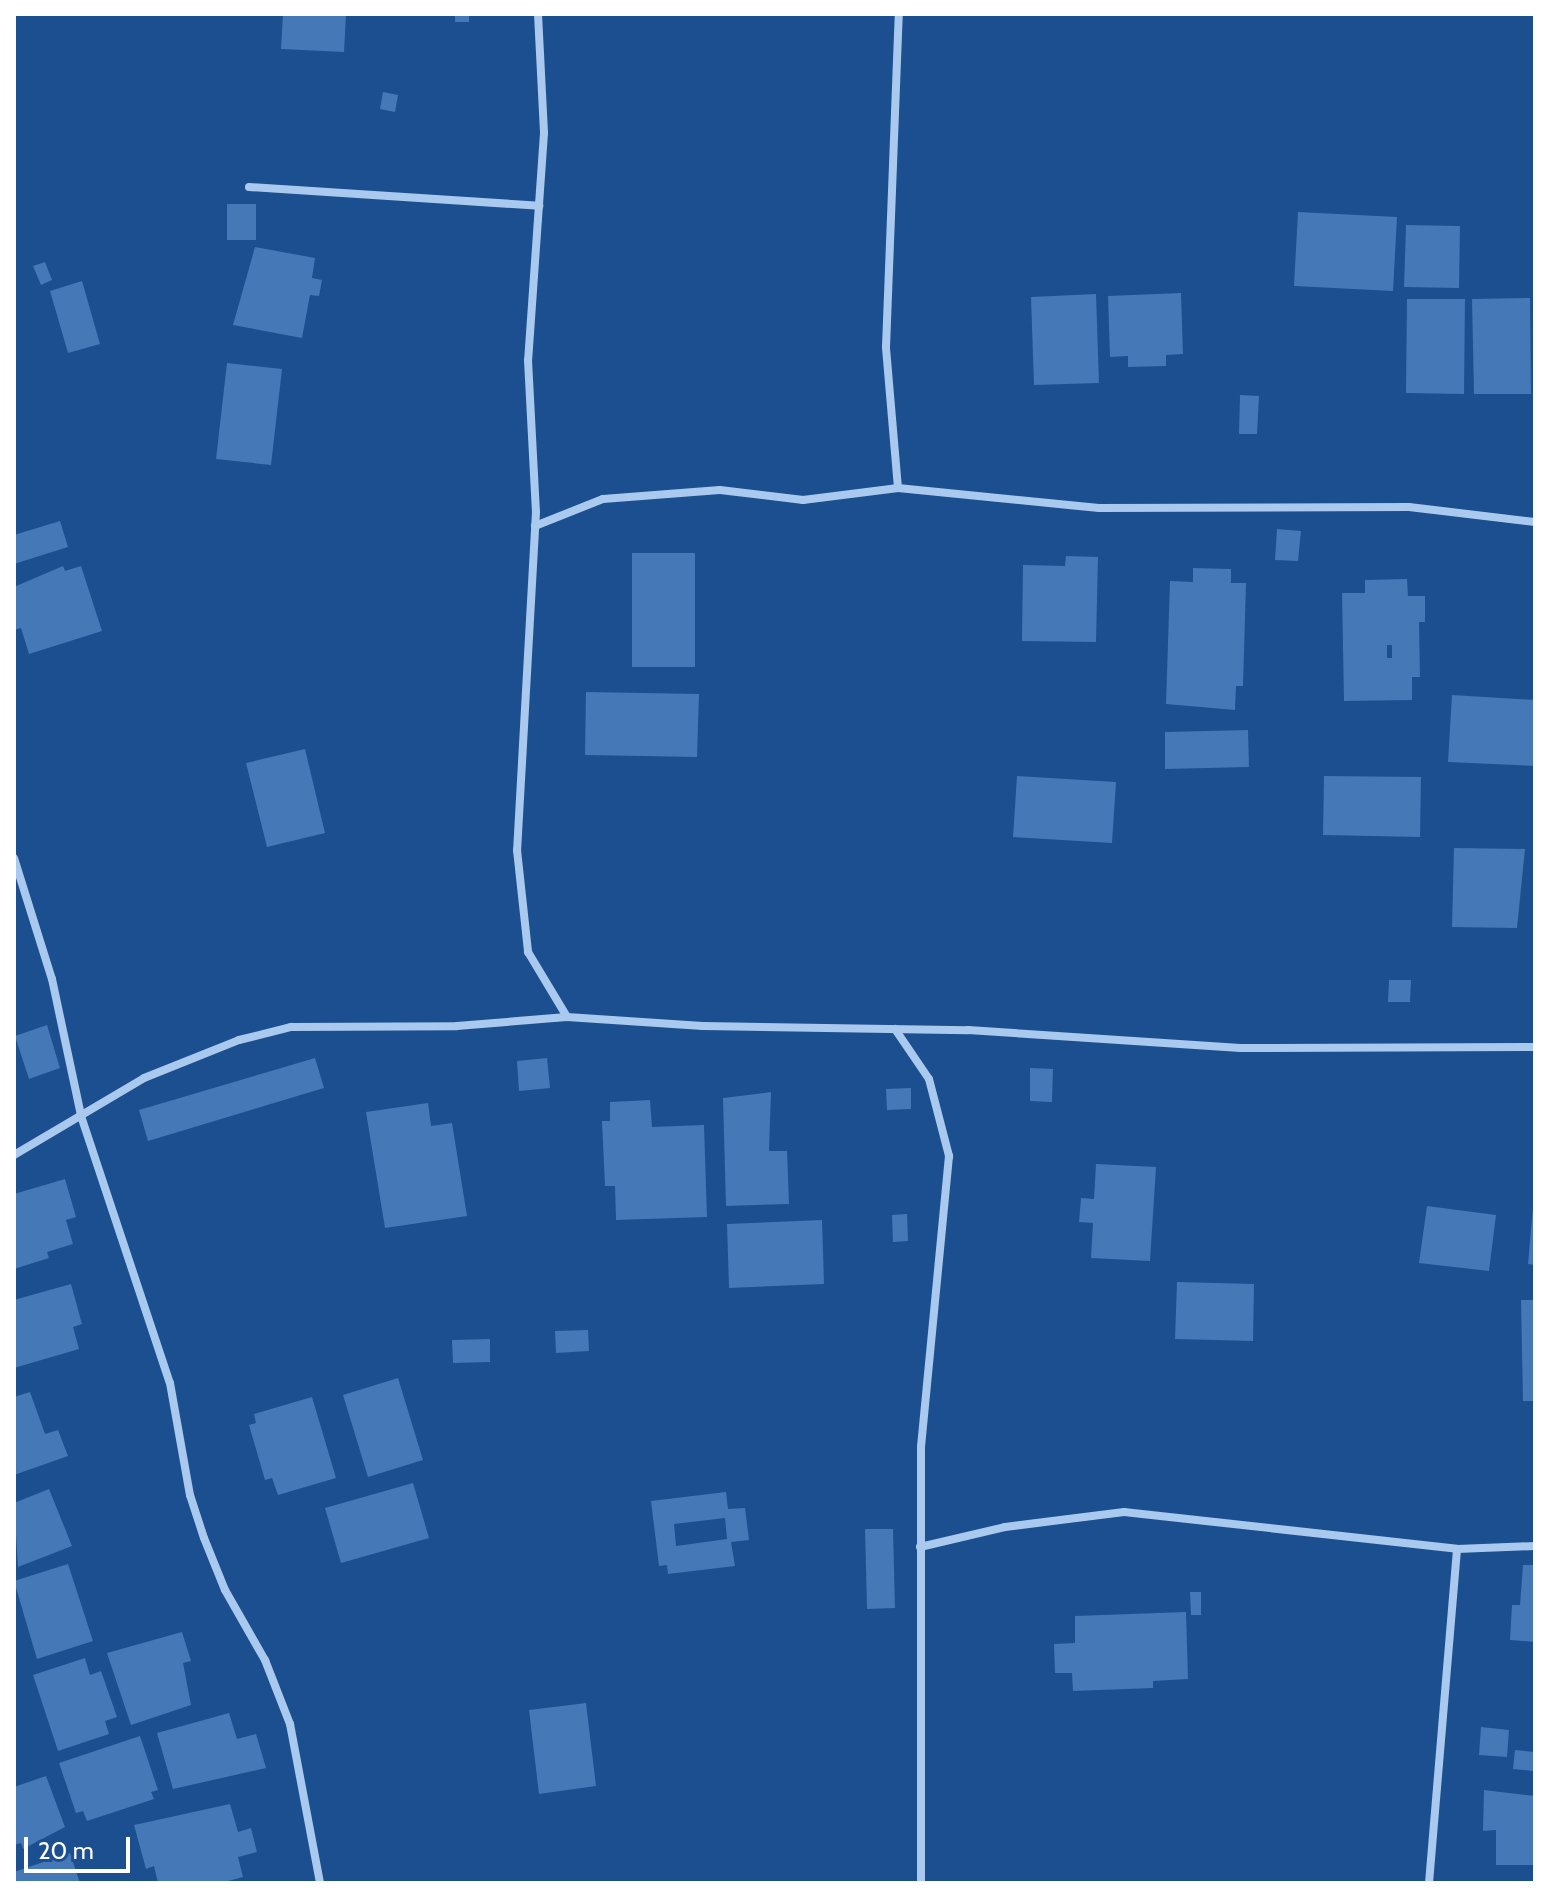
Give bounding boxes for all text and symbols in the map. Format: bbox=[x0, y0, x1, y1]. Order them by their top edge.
scale bar bbox=[28, 1821, 134, 1871]
text: 20 m bbox=[38, 1836, 94, 1865]

